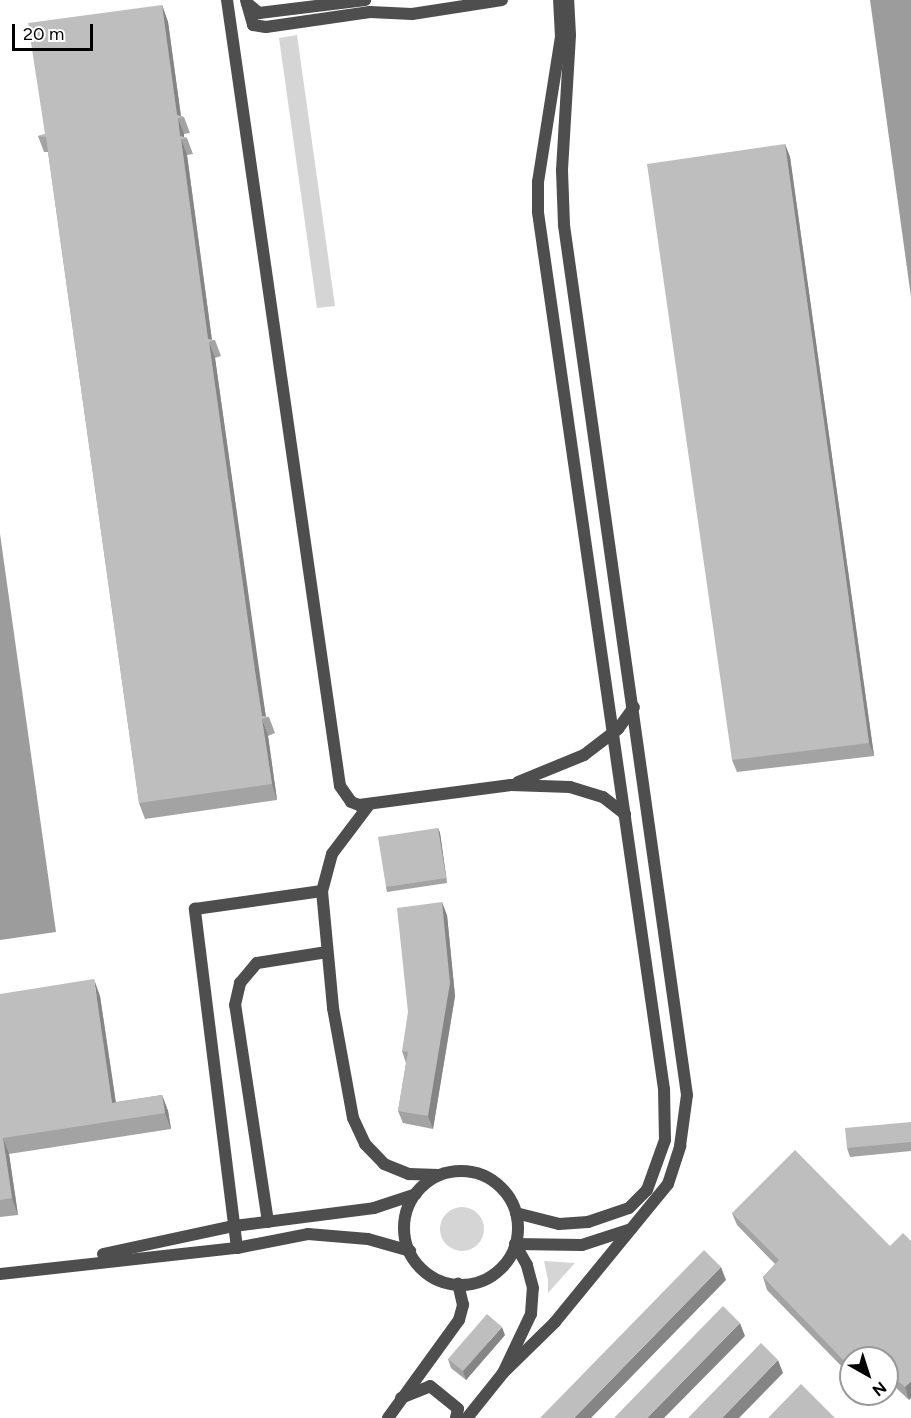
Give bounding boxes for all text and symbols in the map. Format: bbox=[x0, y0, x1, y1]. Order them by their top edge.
scale bar bbox=[15, 12, 96, 50]
text: 20 m bbox=[23, 23, 64, 45]
north arrow bbox=[839, 1346, 899, 1406]
text: N bbox=[869, 1378, 890, 1400]

